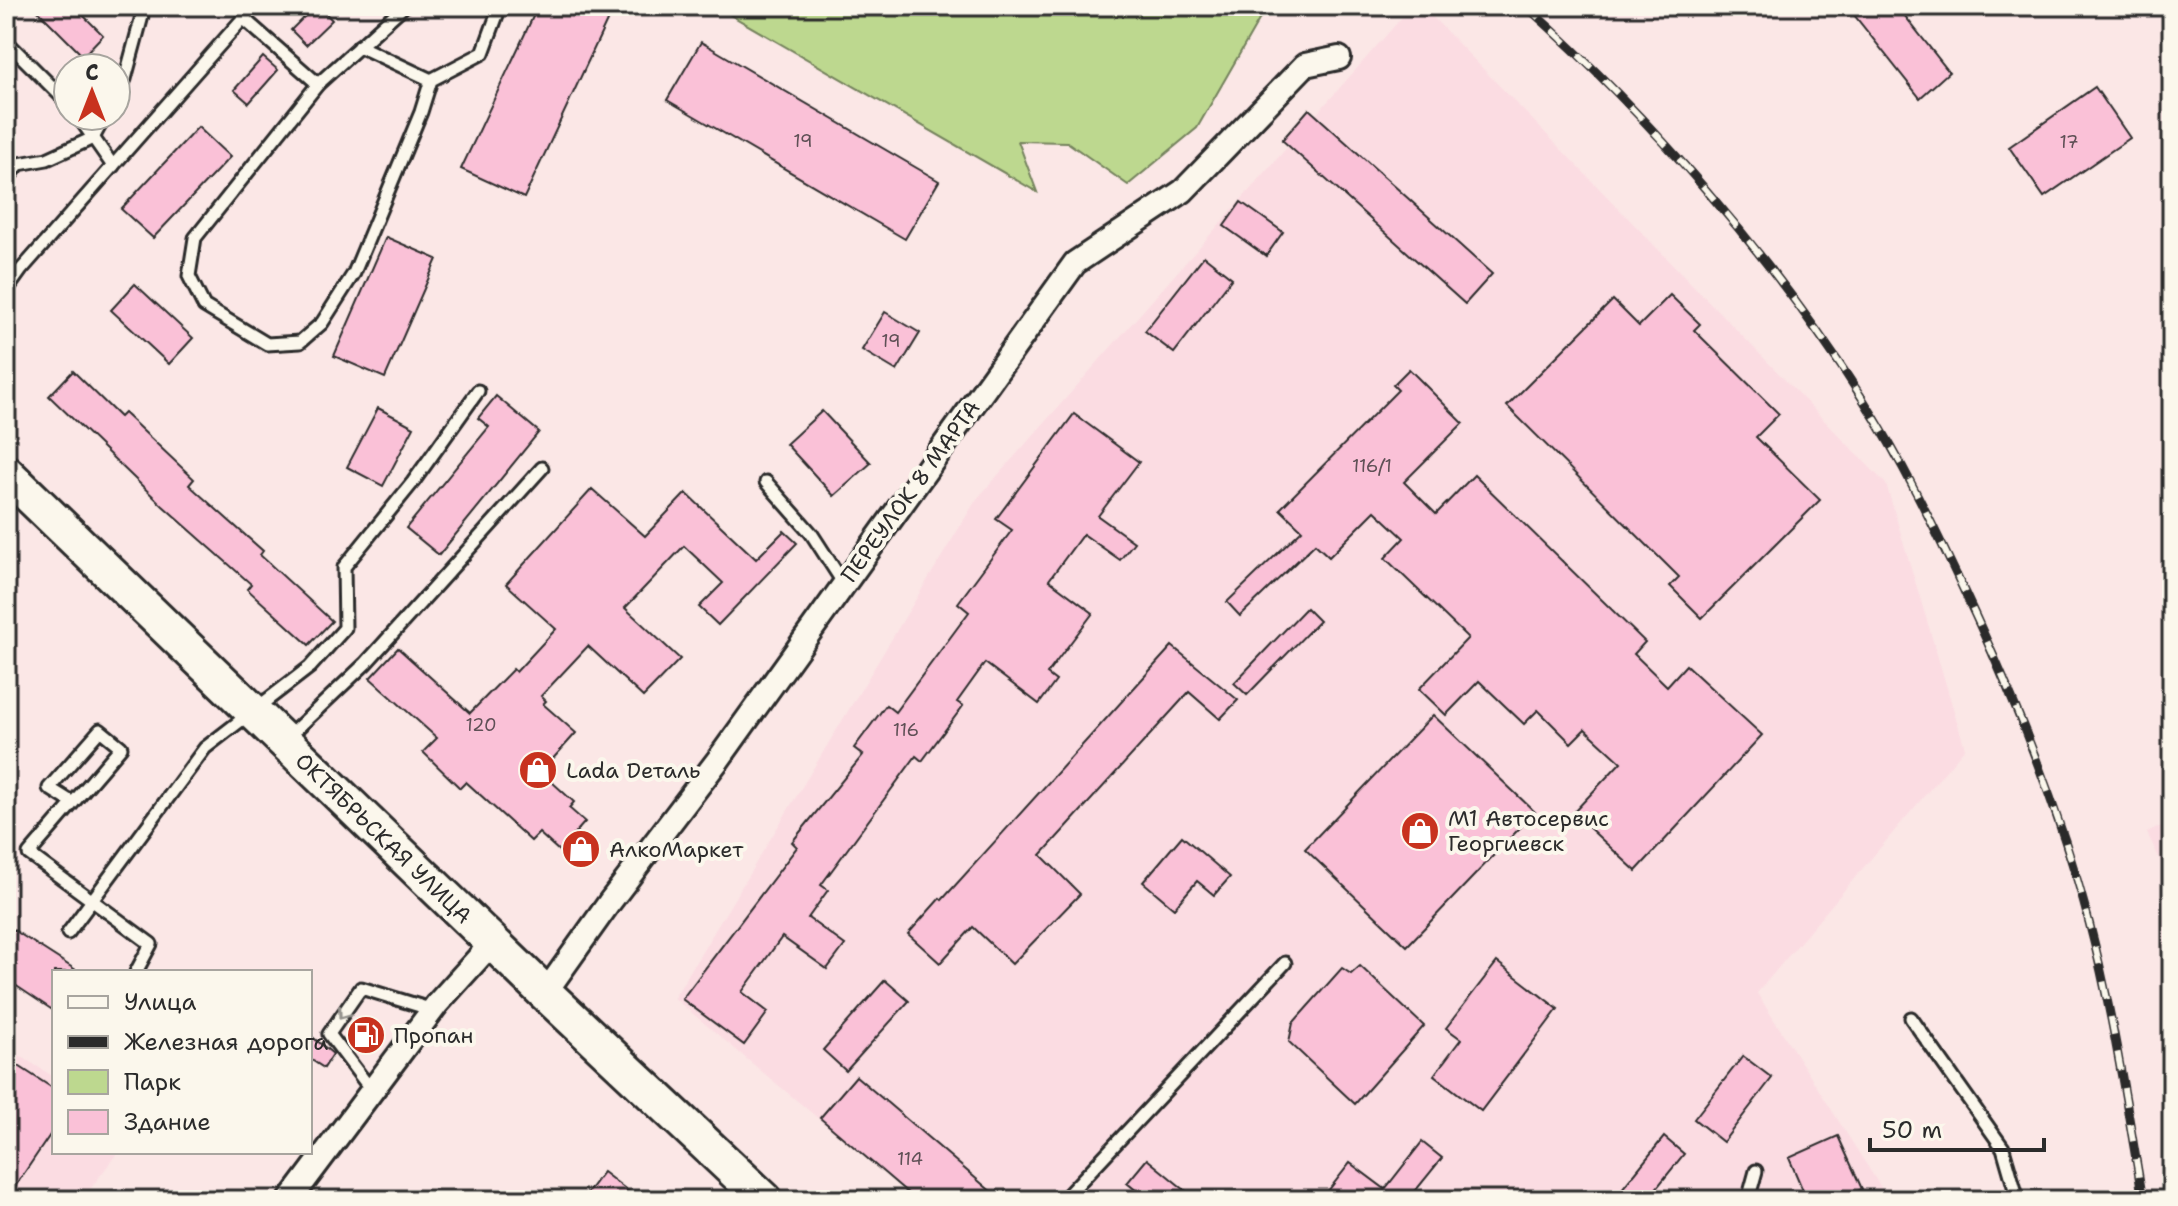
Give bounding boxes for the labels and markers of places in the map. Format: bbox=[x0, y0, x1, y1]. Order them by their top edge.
shop icon: Lada Dеталь bbox=[517, 749, 559, 791]
place label: Lada Dеталь bbox=[566, 756, 700, 785]
place label: М1 Автосервис Георгиевск bbox=[1448, 804, 1609, 858]
shop icon: М1 Автосервис Георгиевск bbox=[1399, 810, 1441, 852]
shop icon: АлкоМаркет bbox=[560, 828, 602, 870]
place label: АлкоМаркет bbox=[609, 835, 744, 864]
fuel station icon: Пропан bbox=[345, 1014, 387, 1056]
place label: Пропан bbox=[394, 1021, 473, 1050]

